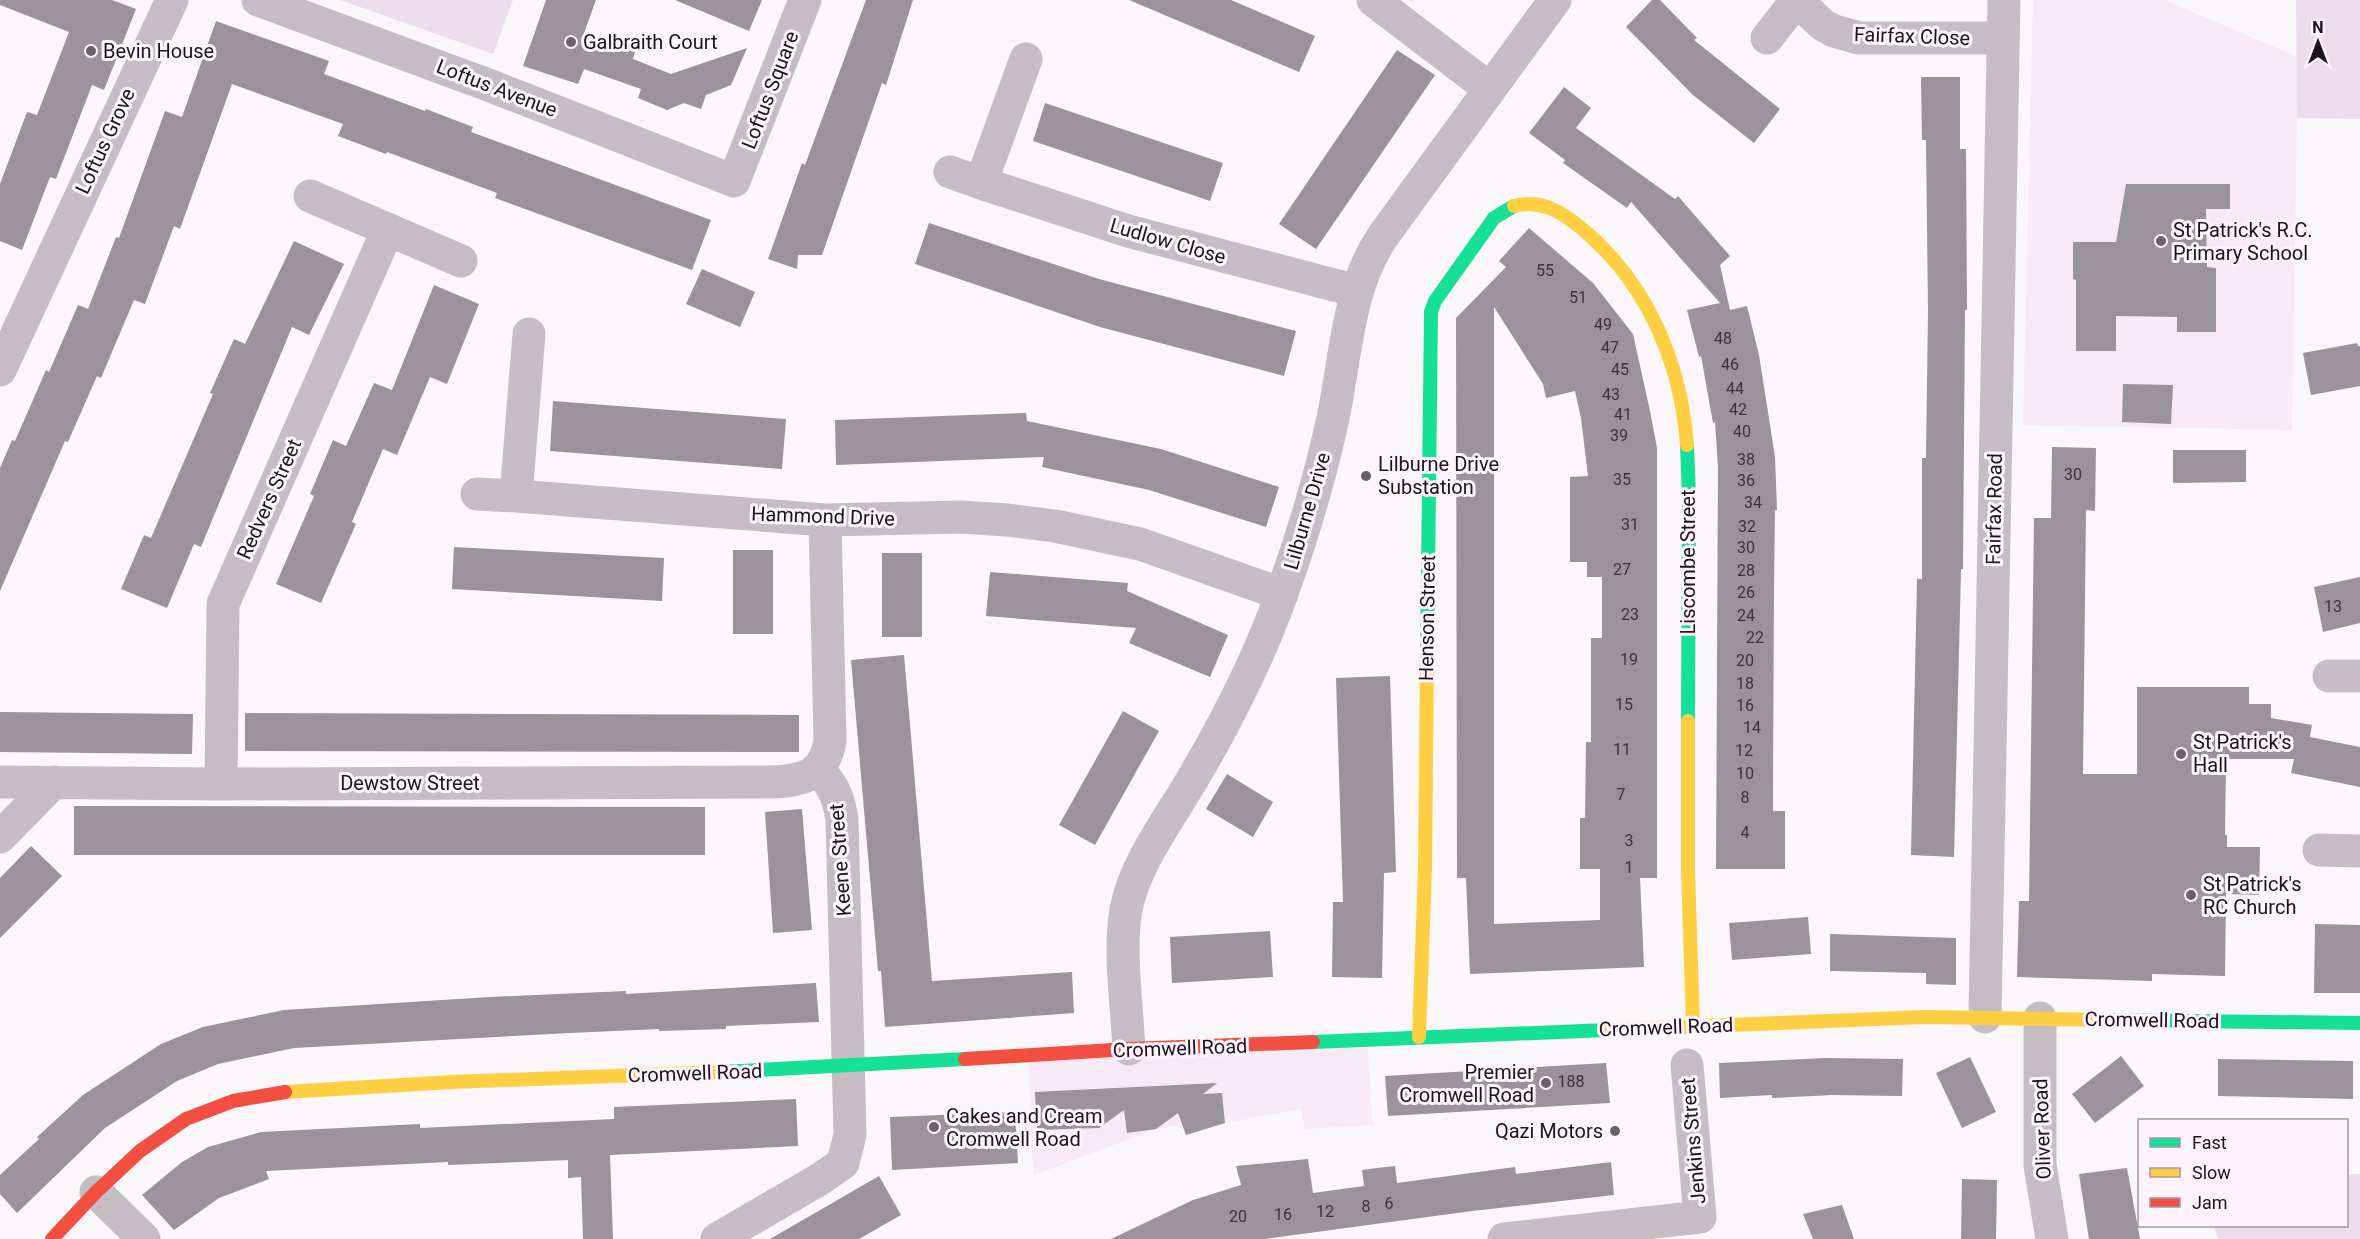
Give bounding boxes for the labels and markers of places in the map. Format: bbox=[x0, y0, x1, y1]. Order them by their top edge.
place label: Galbraith Court bbox=[583, 30, 718, 54]
marker: Galbraith Court bbox=[564, 35, 578, 49]
place label: Bevin House bbox=[103, 39, 214, 63]
marker: Bevin House bbox=[84, 44, 98, 58]
place label: St Patrick's R.C. Primary School bbox=[2173, 218, 2312, 265]
marker: St Patrick's R.C. Primary School bbox=[2154, 234, 2168, 248]
place label: Lilburne Drive Substation bbox=[1378, 452, 1499, 499]
marker: Lilburne Drive Substation bbox=[1359, 469, 1373, 483]
place label: St Patrick's Hall bbox=[2193, 730, 2292, 777]
marker: St Patrick's Hall bbox=[2174, 747, 2188, 761]
place label: St Patrick's RC Church bbox=[2203, 872, 2302, 919]
marker: St Patrick's RC Church bbox=[2184, 888, 2198, 902]
place label: Premier Cromwell Road bbox=[1399, 1060, 1534, 1107]
marker: Premier Cromwell Road bbox=[1539, 1076, 1553, 1090]
place label: Cakes and Cream Cromwell Road bbox=[946, 1104, 1103, 1151]
place label: Qazi Motors bbox=[1495, 1119, 1603, 1143]
marker: Cakes and Cream Cromwell Road bbox=[927, 1120, 941, 1134]
marker: Qazi Motors bbox=[1608, 1124, 1622, 1138]

